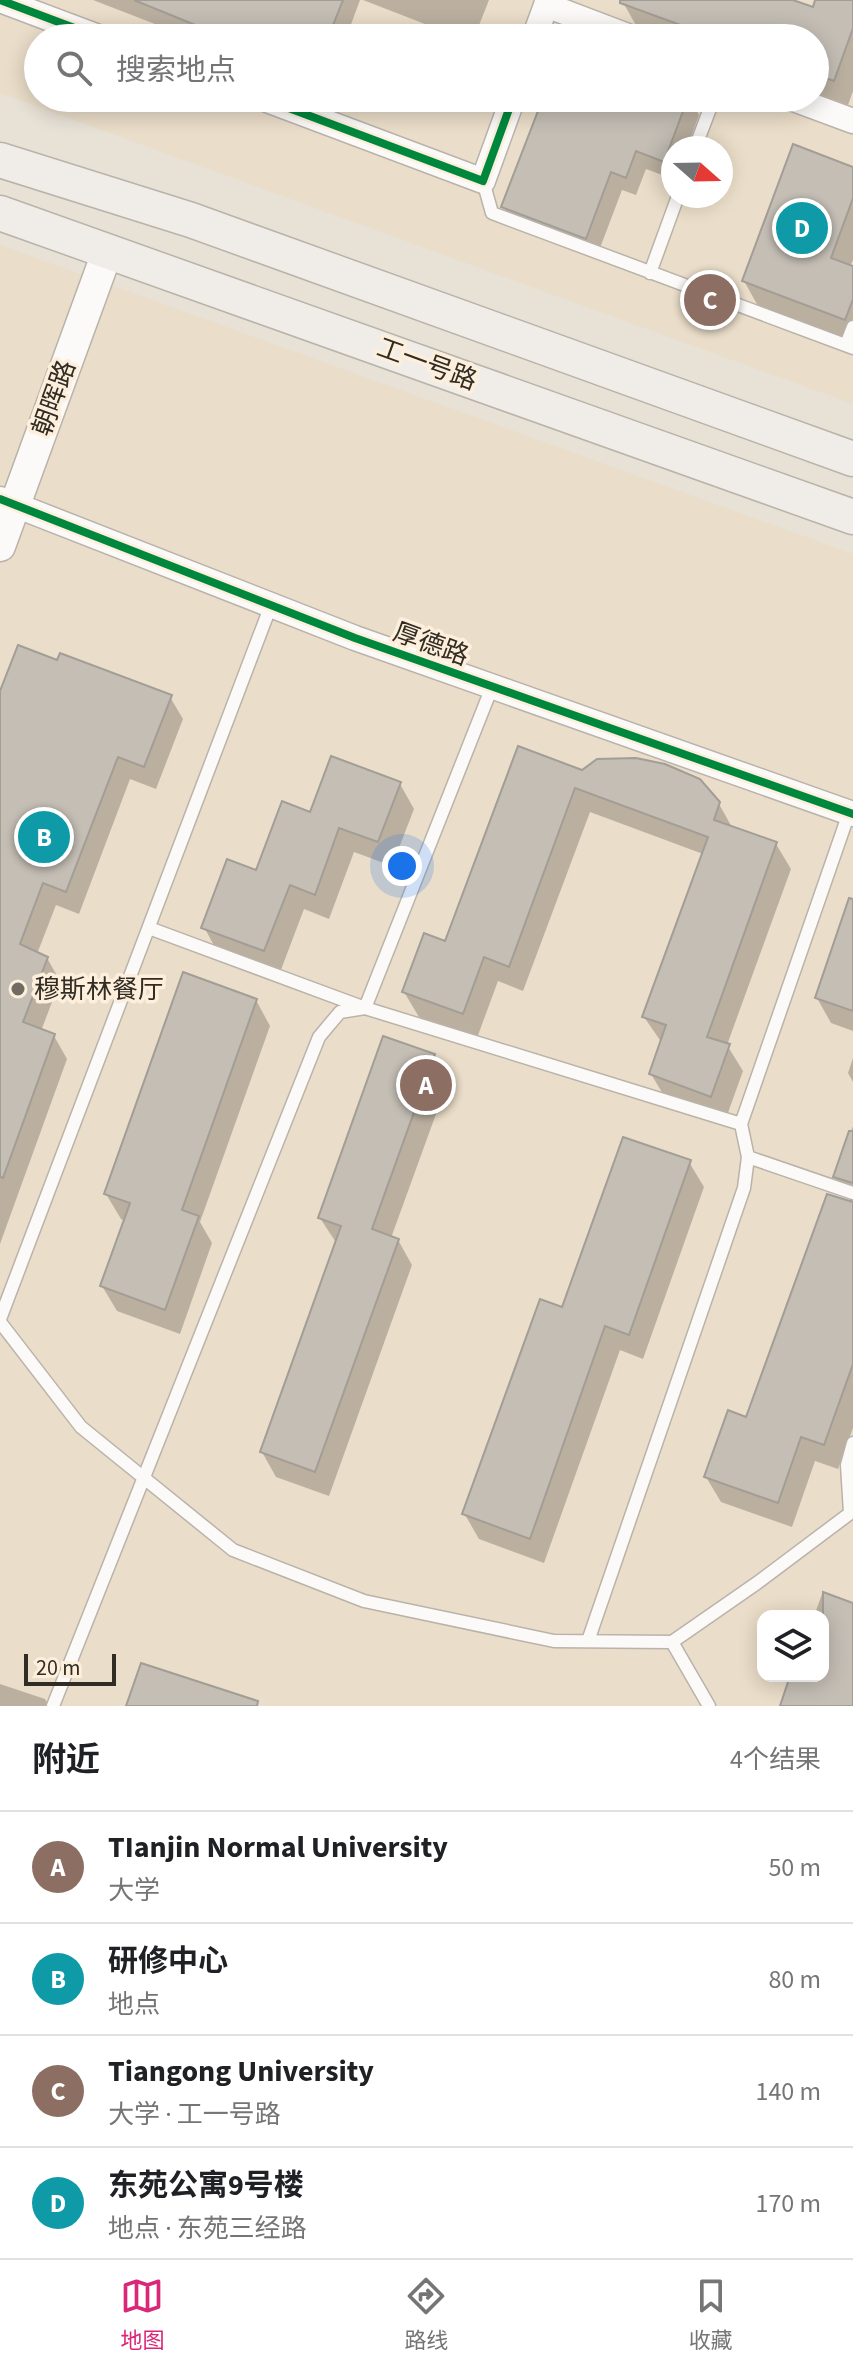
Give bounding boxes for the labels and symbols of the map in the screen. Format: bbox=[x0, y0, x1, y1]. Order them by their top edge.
north arrow bbox=[661, 136, 733, 208]
pin: D bbox=[776, 198, 828, 258]
pin: C bbox=[684, 270, 736, 330]
street label: 工一号路 bbox=[372, 329, 482, 399]
street label: 朝晖路 bbox=[23, 355, 85, 441]
street label: 厚德路 bbox=[388, 613, 474, 675]
pin: B bbox=[18, 807, 70, 867]
your location bbox=[382, 846, 422, 886]
place label: 穆斯林餐厅 bbox=[34, 971, 164, 1008]
marker: 穆斯林餐厅 bbox=[9, 980, 27, 998]
pin: A bbox=[400, 1055, 452, 1115]
scale bar bbox=[24, 1650, 116, 1686]

